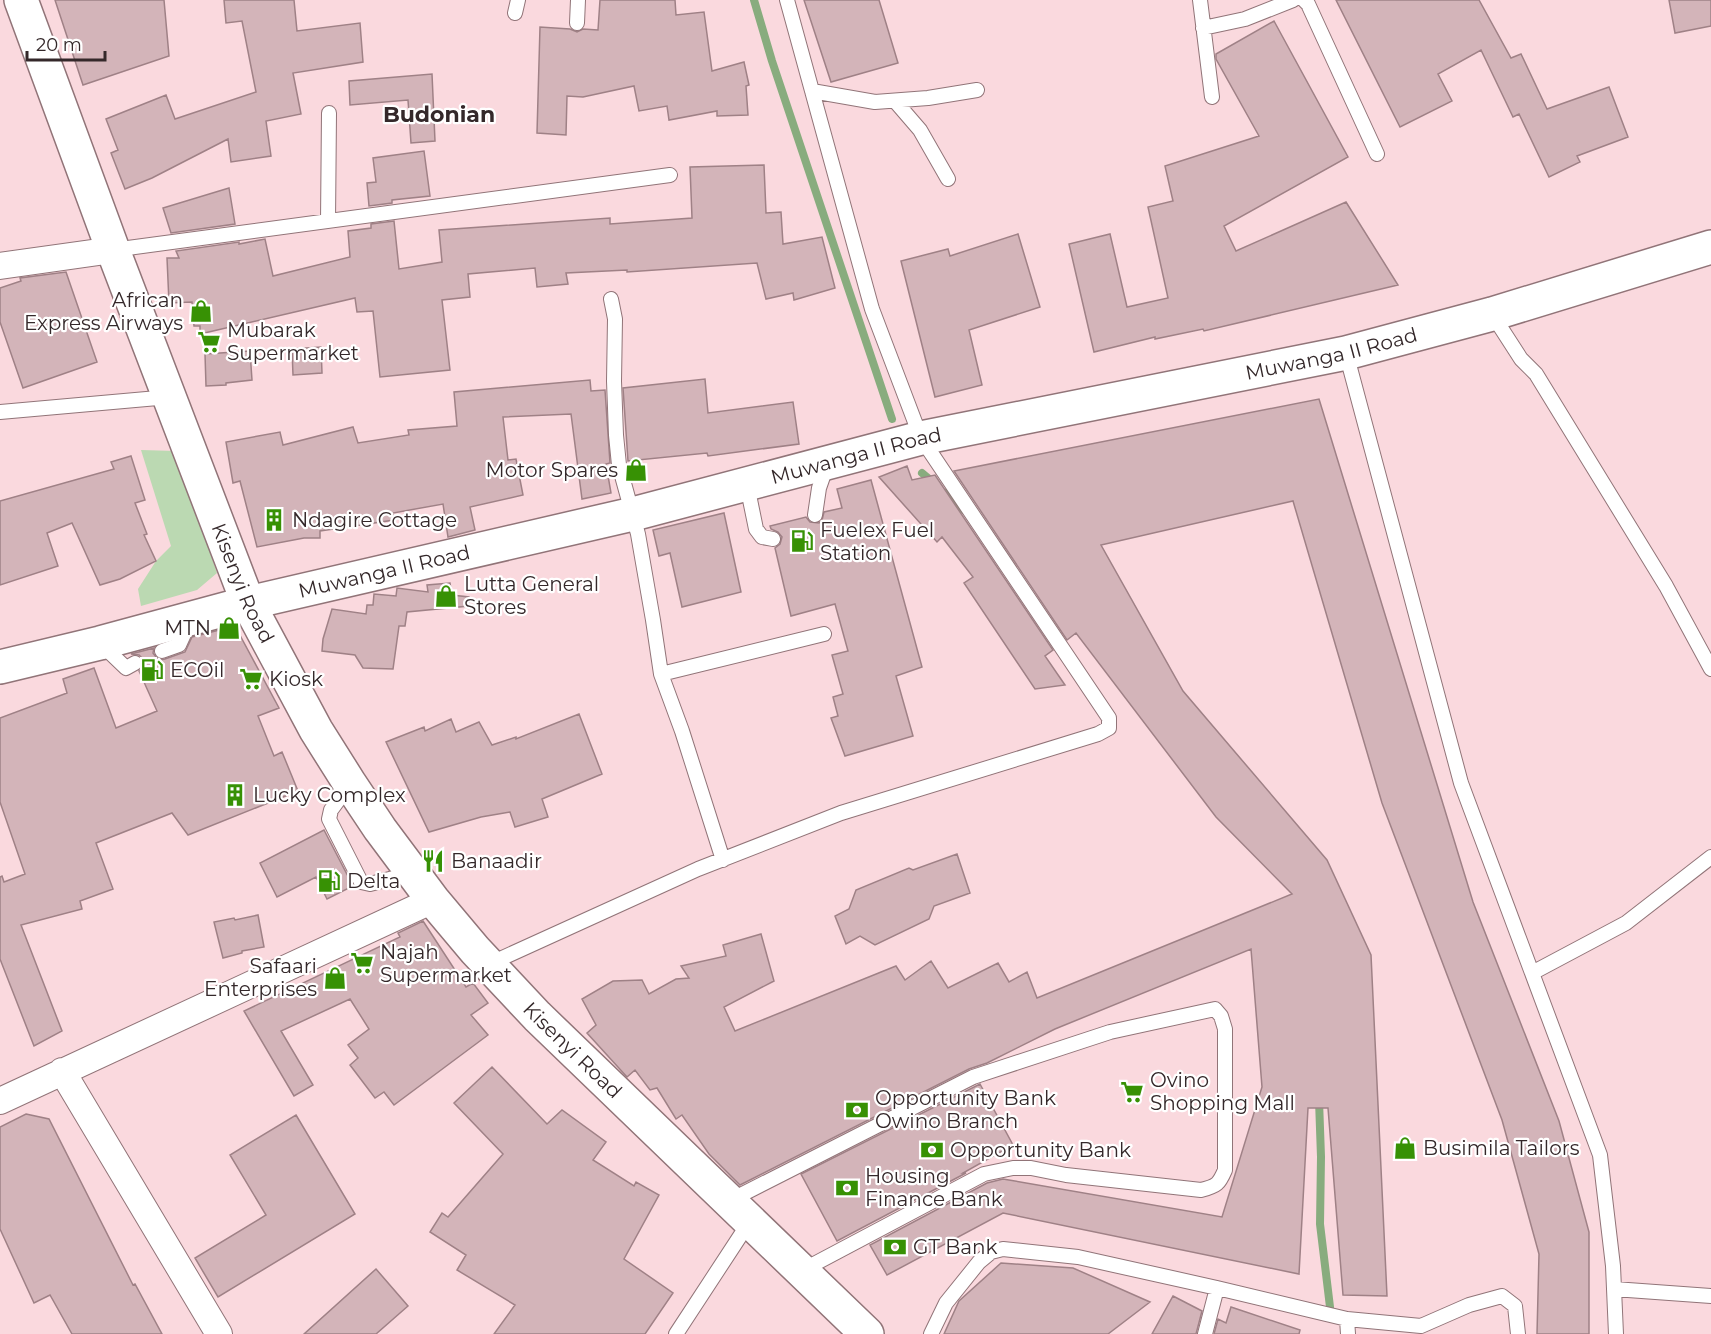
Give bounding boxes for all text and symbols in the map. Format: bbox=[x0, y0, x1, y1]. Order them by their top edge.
scale bar bbox=[27, 24, 105, 62]
text: 20 m bbox=[36, 34, 82, 56]
district label: Budonian bbox=[383, 101, 495, 128]
place label: African Express Airways bbox=[24, 288, 183, 335]
shop icon: African Express Airways bbox=[188, 298, 214, 324]
place label: Mubarak Supermarket bbox=[227, 318, 359, 365]
street label: Muwanga II Road bbox=[1243, 323, 1420, 385]
supermarket icon: Mubarak Supermarket bbox=[196, 329, 222, 355]
street label: Muwanga II Road bbox=[768, 422, 944, 489]
shop icon: Motor Spares bbox=[623, 457, 649, 483]
place label: Motor Spares bbox=[486, 458, 618, 482]
building icon: Ndagire Cottage bbox=[261, 507, 287, 533]
place label: Ndagire Cottage bbox=[292, 508, 457, 532]
place label: Fuelex Fuel Station bbox=[820, 518, 934, 565]
street label: Kisenyi Road bbox=[207, 520, 279, 647]
fuel station icon: Fuelex Fuel Station bbox=[789, 528, 815, 554]
street label: Muwanga II Road bbox=[296, 540, 472, 603]
place label: Lutta General Stores bbox=[464, 572, 599, 619]
shop icon: Lutta General Stores bbox=[433, 583, 459, 609]
shop icon: MTN bbox=[216, 615, 242, 641]
place label: MTN bbox=[164, 616, 211, 640]
fuel station icon: ECOil bbox=[139, 657, 165, 683]
place label: ECOil bbox=[170, 658, 224, 682]
supermarket icon: Kiosk bbox=[238, 666, 264, 692]
place label: Kiosk bbox=[269, 667, 323, 691]
building icon: Lucky Complex bbox=[222, 782, 248, 808]
place label: Lucky Complex bbox=[253, 783, 406, 807]
restaurant icon: Banaadir bbox=[420, 848, 446, 874]
place label: Banaadir bbox=[451, 849, 542, 873]
fuel station icon: Delta bbox=[316, 868, 342, 894]
place label: Delta bbox=[347, 869, 400, 893]
place label: Najah Supermarket bbox=[380, 940, 512, 987]
supermarket icon: Najah Supermarket bbox=[349, 950, 375, 976]
place label: Safaari Enterprises bbox=[204, 954, 317, 1001]
shop icon: Safaari Enterprises bbox=[322, 965, 348, 991]
street label: Kisenyi Road bbox=[518, 997, 627, 1103]
place label: Ovino Shopping Mall bbox=[1150, 1068, 1295, 1115]
supermarket icon: Ovino Shopping Mall bbox=[1119, 1079, 1145, 1105]
place label: Opportunity Bank Owino Branch bbox=[875, 1086, 1056, 1133]
bank icon: Opportunity Bank Owino Branch bbox=[844, 1097, 870, 1123]
shop icon: Busimila Tailors bbox=[1392, 1135, 1418, 1161]
place label: Busimila Tailors bbox=[1423, 1136, 1580, 1160]
bank icon: Opportunity Bank bbox=[919, 1137, 945, 1163]
place label: Opportunity Bank bbox=[950, 1138, 1131, 1162]
place label: Housing Finance Bank bbox=[865, 1164, 1003, 1211]
bank icon: Housing Finance Bank bbox=[834, 1175, 860, 1201]
bank icon: GT Bank bbox=[882, 1234, 908, 1260]
place label: GT Bank bbox=[913, 1235, 998, 1259]

